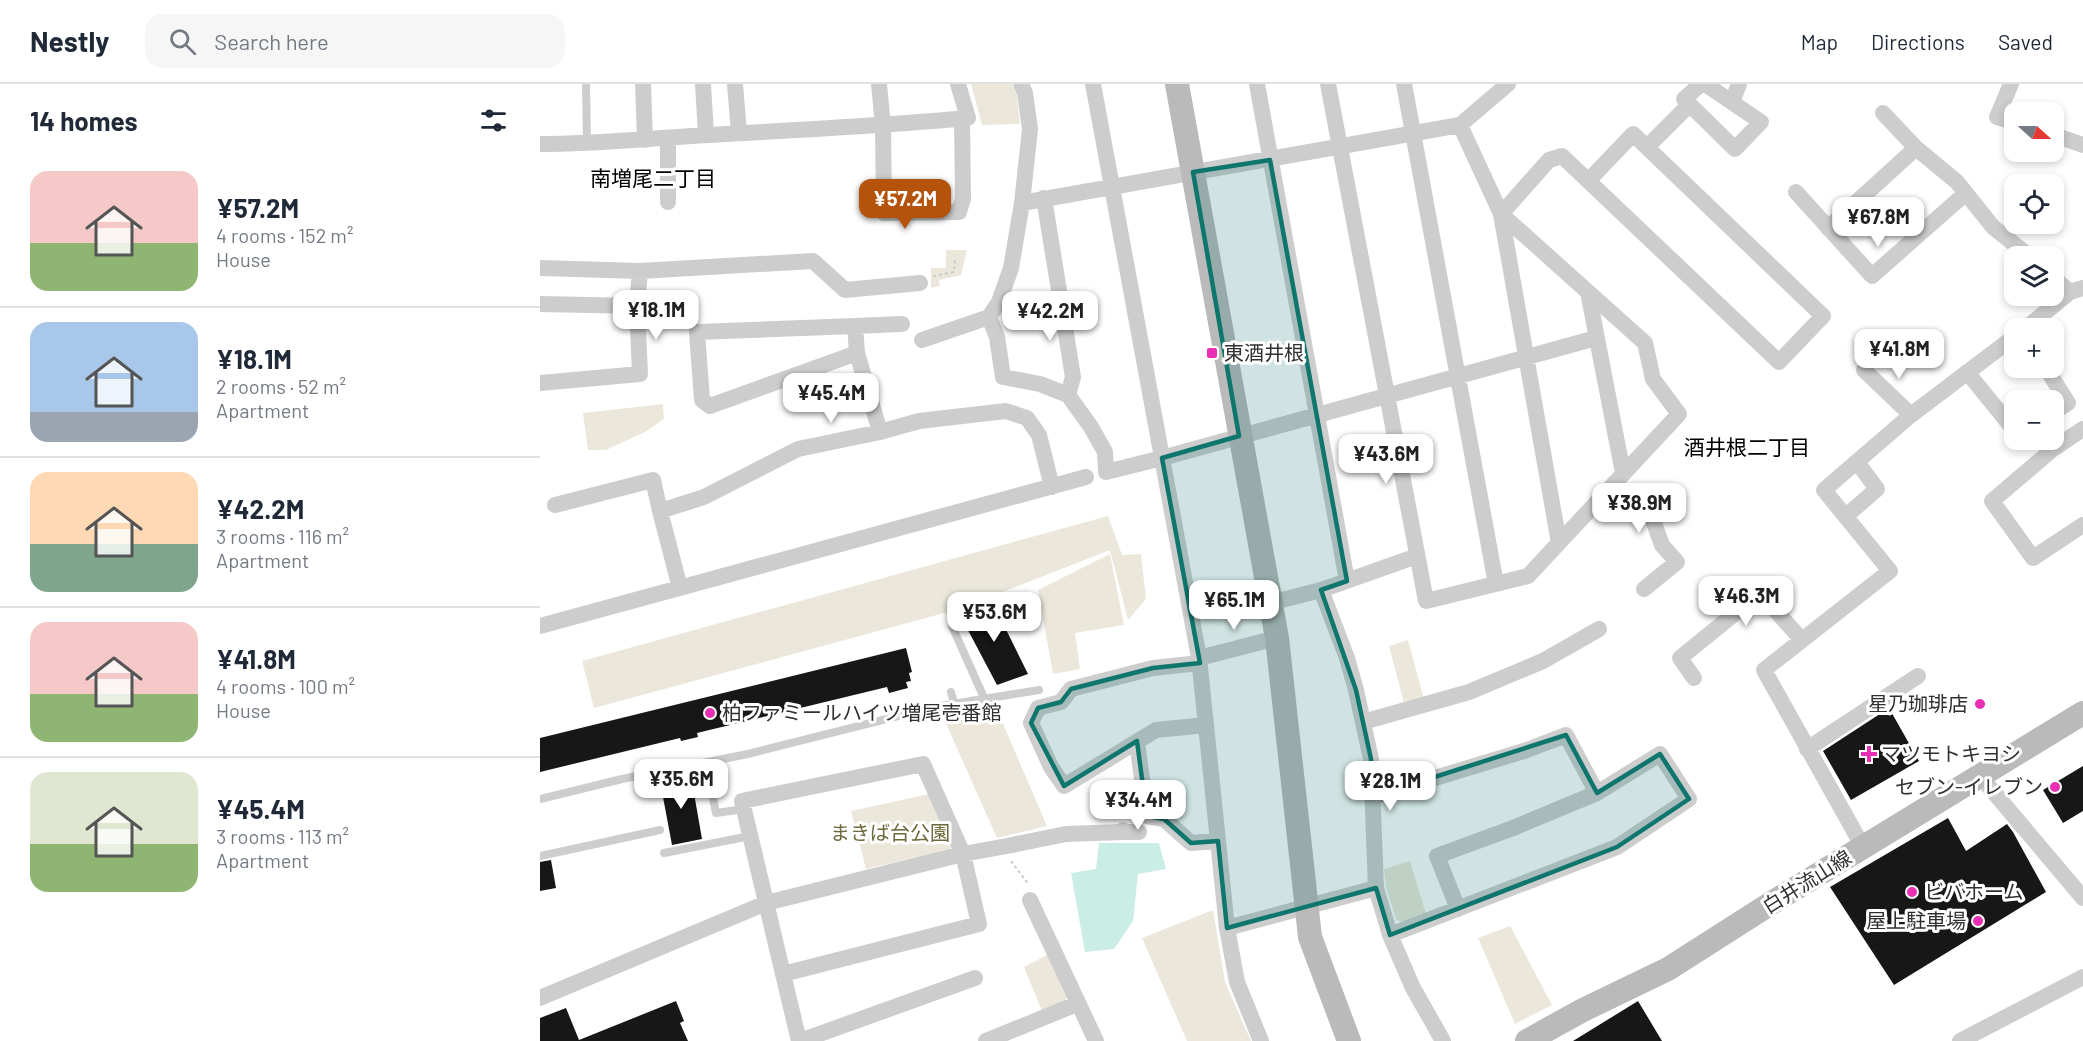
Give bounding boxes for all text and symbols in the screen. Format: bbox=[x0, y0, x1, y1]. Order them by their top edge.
search box bbox=[145, 14, 565, 68]
text: Nestly bbox=[30, 24, 109, 58]
icon: search bbox=[166, 25, 199, 58]
text: Search here bbox=[214, 28, 329, 54]
text: Map bbox=[1801, 29, 1838, 54]
text: Directions bbox=[1871, 29, 1965, 54]
text: Saved bbox=[1998, 29, 2053, 54]
north arrow bbox=[2004, 102, 2064, 162]
map controls bbox=[2004, 102, 2064, 450]
icon: filters bbox=[477, 104, 510, 137]
text: 14 homes bbox=[30, 105, 137, 136]
district label: 南増尾二丁目 bbox=[590, 165, 716, 190]
button: locate bbox=[2004, 174, 2064, 234]
pin: ¥57.2M bbox=[856, 179, 954, 230]
text: ¥57.2M bbox=[873, 186, 937, 210]
text: ¥57.2M bbox=[216, 192, 299, 223]
icon: home bbox=[78, 195, 150, 267]
pin: ¥67.8M bbox=[1829, 197, 1927, 248]
text: ¥67.8M bbox=[1846, 204, 1910, 228]
text: 4 rooms · 152 m² bbox=[216, 223, 353, 247]
button: layers bbox=[2004, 246, 2064, 306]
text: House bbox=[216, 247, 271, 271]
pin: ¥18.1M bbox=[607, 290, 705, 341]
pin: ¥42.2M bbox=[1001, 291, 1099, 342]
text: ¥18.1M bbox=[627, 297, 685, 321]
text: ¥42.2M bbox=[1016, 298, 1084, 322]
button: + bbox=[2004, 318, 2064, 378]
pin: ¥41.8M bbox=[1850, 329, 1948, 380]
text: ¥41.8M bbox=[1868, 336, 1930, 360]
place label: 東酒井根 bbox=[1224, 340, 1304, 364]
text: ¥18.1M bbox=[216, 343, 292, 374]
icon: home bbox=[78, 346, 150, 418]
marker: 東酒井根 bbox=[1205, 346, 1219, 360]
pin: ¥45.4M bbox=[782, 373, 880, 424]
text: 2 rooms · 52 m² bbox=[216, 374, 346, 398]
text: ¥45.4M bbox=[797, 380, 865, 404]
button: − bbox=[2004, 390, 2064, 450]
text: Apartment bbox=[216, 398, 309, 422]
pin: ¥43.6M bbox=[1337, 434, 1435, 485]
district label: 酒井根二丁目 bbox=[1684, 434, 1810, 459]
text: ¥43.6M bbox=[1352, 441, 1420, 465]
pin: ¥38.9M bbox=[1590, 483, 1688, 534]
text: ¥38.9M bbox=[1606, 490, 1672, 514]
text: ¥42.2M bbox=[216, 493, 304, 524]
icon: home bbox=[78, 496, 150, 568]
text: 3 rooms · 116 m² bbox=[216, 524, 349, 548]
text: Apartment bbox=[216, 548, 309, 572]
pin: ¥46.3M bbox=[1697, 576, 1795, 627]
pin: ¥65.1M bbox=[1185, 580, 1283, 631]
text: ¥46.3M bbox=[1712, 583, 1780, 607]
text: ¥65.1M bbox=[1203, 587, 1265, 611]
pin: ¥53.6M bbox=[945, 592, 1043, 643]
text: ¥53.6M bbox=[961, 599, 1027, 623]
text: ¥41.8M bbox=[216, 643, 296, 674]
icon: home bbox=[78, 646, 150, 718]
text: 4 rooms · 100 m² bbox=[216, 674, 355, 698]
place label: 星乃珈琲店 bbox=[1868, 691, 1968, 715]
marker: 星乃珈琲店 bbox=[1973, 697, 1987, 711]
text: House bbox=[216, 698, 271, 722]
place label: 柏ファミールハイツ増尾壱番館 bbox=[722, 700, 1002, 724]
marker: 柏ファミールハイツ増尾壱番館 bbox=[703, 706, 717, 720]
place label: マツモトキヨシ bbox=[1881, 741, 2021, 765]
marker: マツモトキヨシ bbox=[1862, 747, 1876, 761]
pin: ¥35.6M bbox=[632, 759, 730, 810]
pin: ¥28.1M bbox=[1341, 761, 1439, 812]
text: ¥35.6M bbox=[648, 766, 714, 790]
text: ¥28.1M bbox=[1359, 768, 1421, 792]
place label: セブン-イレブン bbox=[1895, 774, 2043, 798]
pin: ¥34.4M bbox=[1089, 780, 1187, 831]
marker: セブン-イレブン bbox=[2048, 780, 2062, 794]
text: ¥34.4M bbox=[1104, 787, 1172, 811]
text: ¥45.4M bbox=[216, 793, 305, 824]
icon: home bbox=[78, 796, 150, 868]
park label: まきば台公園 bbox=[830, 820, 950, 844]
text: 3 rooms · 113 m² bbox=[216, 824, 349, 848]
street label: 白井流山線 bbox=[1758, 844, 1855, 918]
text: Apartment bbox=[216, 848, 309, 872]
place label: ビバホーム bbox=[1924, 879, 2023, 903]
marker: ビバホーム bbox=[1905, 885, 1919, 899]
place label: 屋上駐車場 bbox=[1866, 908, 1966, 932]
marker: 屋上駐車場 bbox=[1971, 914, 1985, 928]

